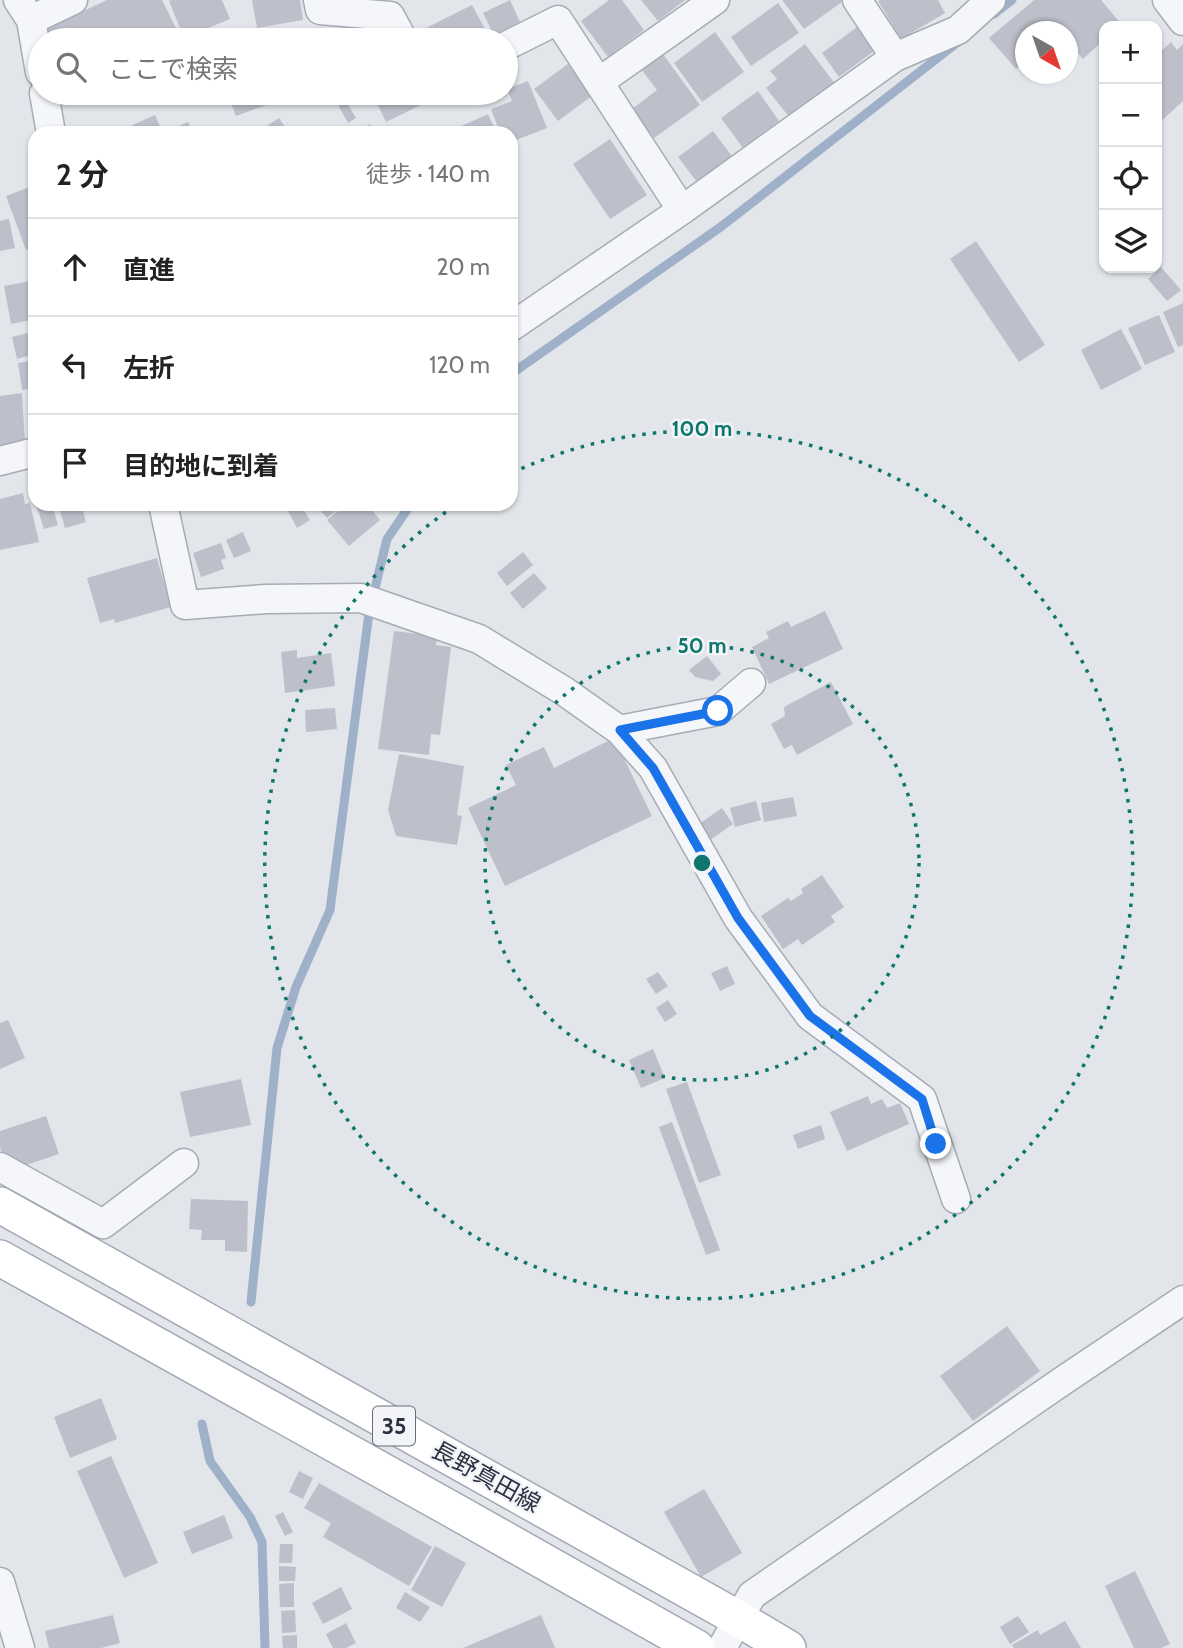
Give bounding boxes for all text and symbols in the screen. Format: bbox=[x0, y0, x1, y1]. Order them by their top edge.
north arrow bbox=[1015, 21, 1078, 84]
map controls bbox=[1099, 21, 1162, 273]
button: + bbox=[1099, 21, 1162, 84]
search box bbox=[28, 28, 518, 105]
icon: search bbox=[52, 48, 90, 86]
text: ここで検索 bbox=[108, 53, 238, 85]
button: − bbox=[1099, 84, 1162, 147]
button: locate bbox=[1099, 147, 1162, 210]
text: 2 分 bbox=[56, 156, 109, 193]
text: 徒歩 · 140 m bbox=[366, 160, 490, 188]
button: layers bbox=[1099, 210, 1162, 273]
icon: ahead bbox=[56, 248, 94, 286]
text: 20 m bbox=[437, 253, 490, 281]
text: 直進 bbox=[123, 254, 175, 286]
icon: left bbox=[56, 346, 94, 384]
text: 120 m bbox=[429, 351, 490, 379]
text: 左折 bbox=[123, 352, 175, 384]
text: 100 m bbox=[672, 416, 732, 441]
icon: arrive bbox=[56, 444, 94, 482]
text: 目的地に到着 bbox=[123, 450, 279, 482]
text: 50 m bbox=[677, 633, 727, 658]
route start bbox=[702, 695, 733, 726]
centre of rings bbox=[690, 851, 714, 875]
route end bbox=[920, 1128, 951, 1159]
road number: 35 bbox=[373, 1406, 415, 1446]
street label: 長野真田線 bbox=[427, 1435, 546, 1518]

